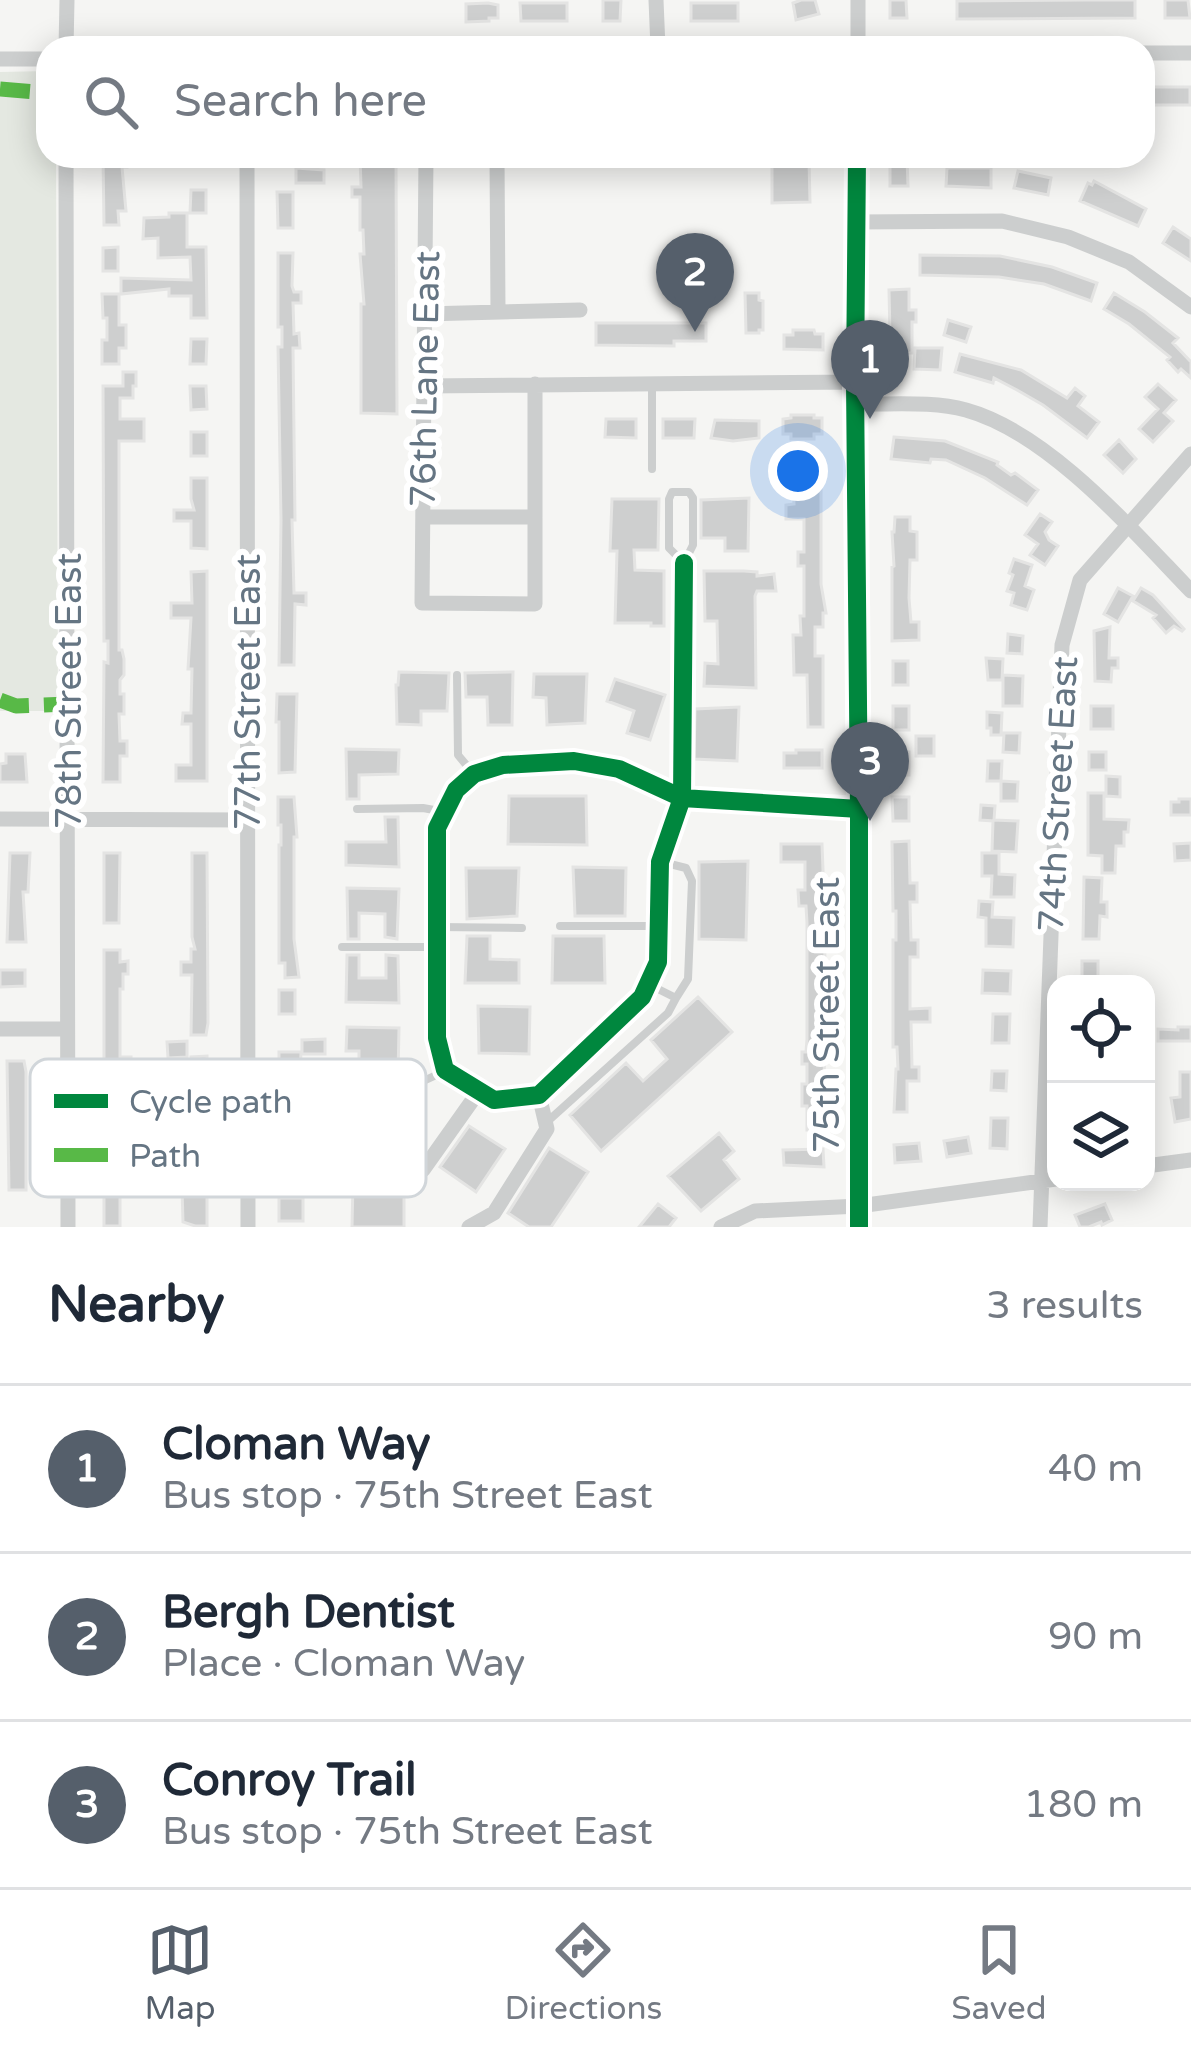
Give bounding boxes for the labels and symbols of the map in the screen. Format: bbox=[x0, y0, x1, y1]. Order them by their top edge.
pin: 2 bbox=[656, 233, 734, 332]
street label: 76th Lane East bbox=[402, 250, 449, 508]
pin: 1 bbox=[831, 320, 909, 419]
your location bbox=[768, 441, 828, 501]
street label: 78th Street East bbox=[48, 553, 91, 829]
street label: 77th Street East bbox=[227, 554, 270, 830]
street label: 74th Street East bbox=[1030, 655, 1087, 933]
pin: 3 bbox=[831, 722, 909, 821]
street label: 75th Street East bbox=[806, 877, 849, 1153]
legend bbox=[30, 1059, 426, 1197]
text: Cycle path bbox=[129, 1083, 293, 1122]
text: Path bbox=[129, 1137, 201, 1176]

